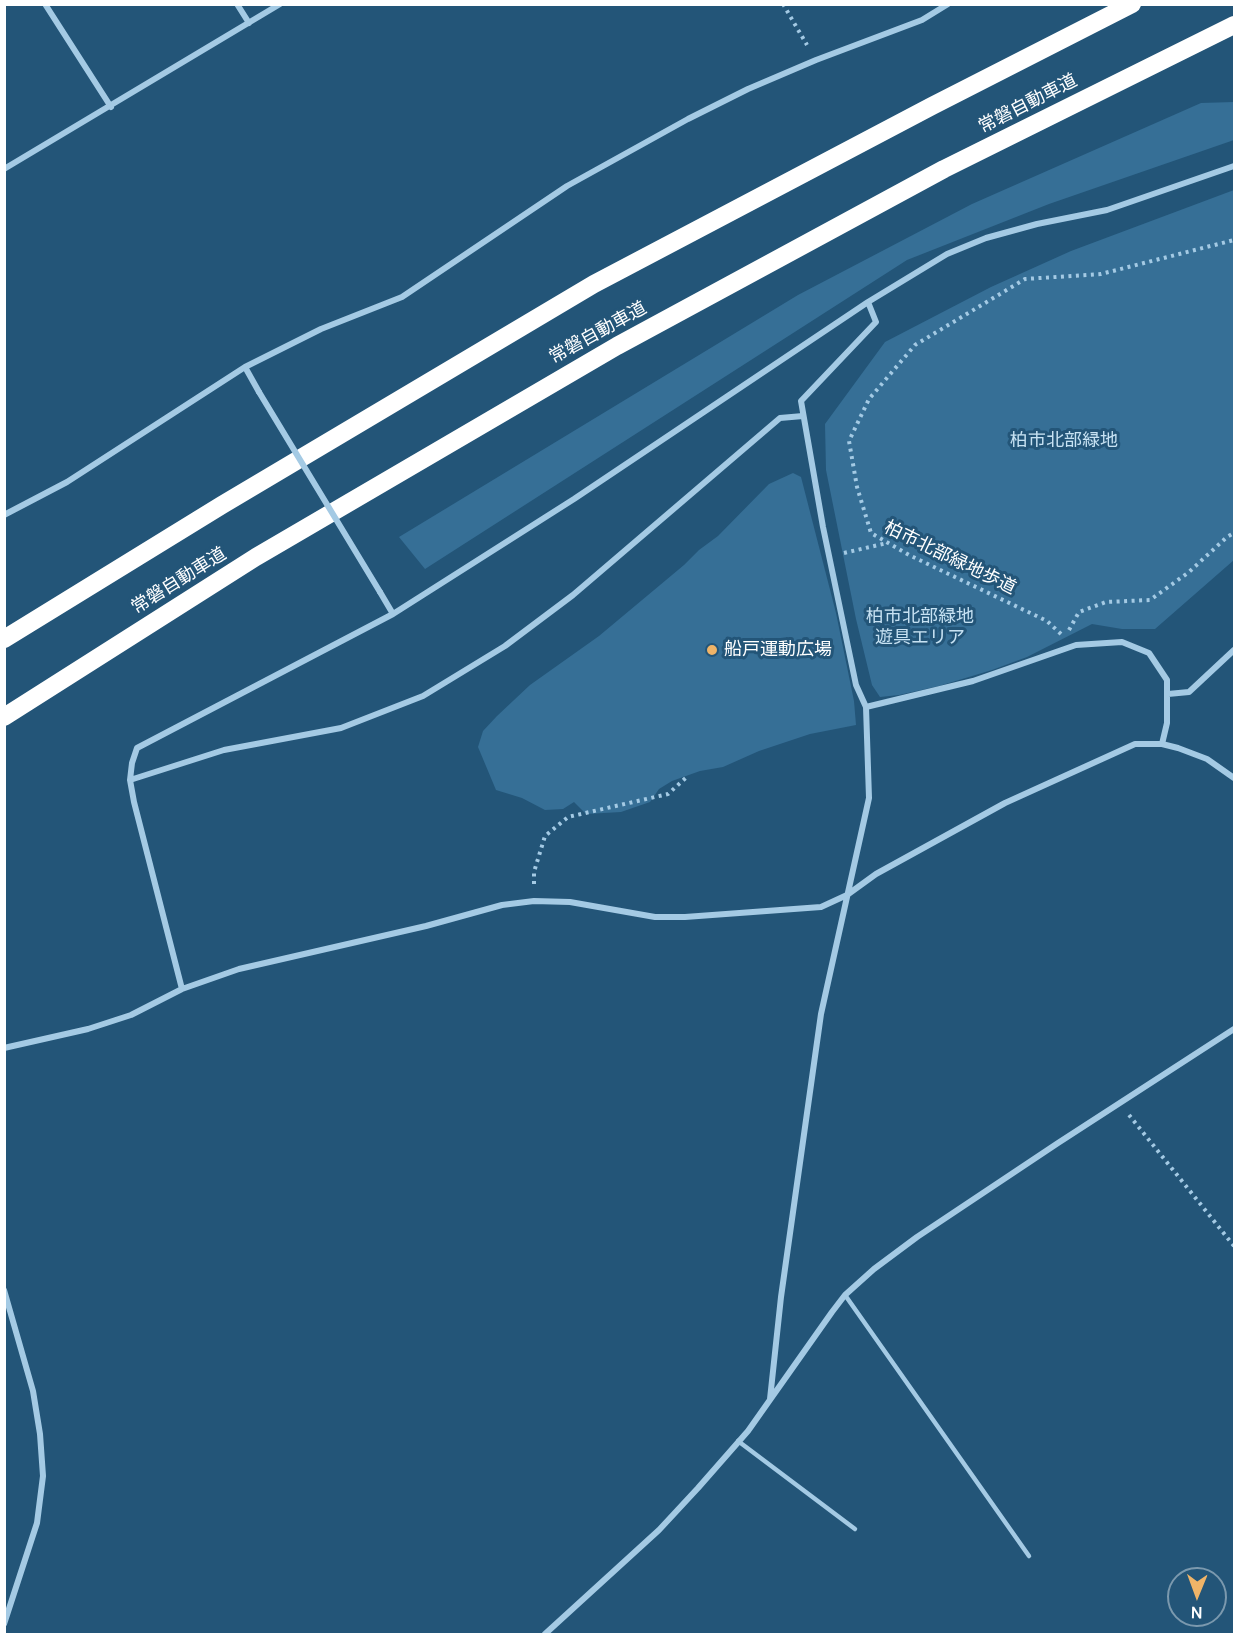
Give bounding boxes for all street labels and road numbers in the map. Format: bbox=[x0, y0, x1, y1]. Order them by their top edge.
street label: 常磐自動車道 bbox=[975, 70, 1081, 138]
street label: 常磐自動車道 bbox=[546, 297, 650, 369]
street label: 柏市北部緑地歩道 bbox=[881, 517, 1019, 599]
street label: 常磐自動車道 bbox=[127, 543, 231, 619]

